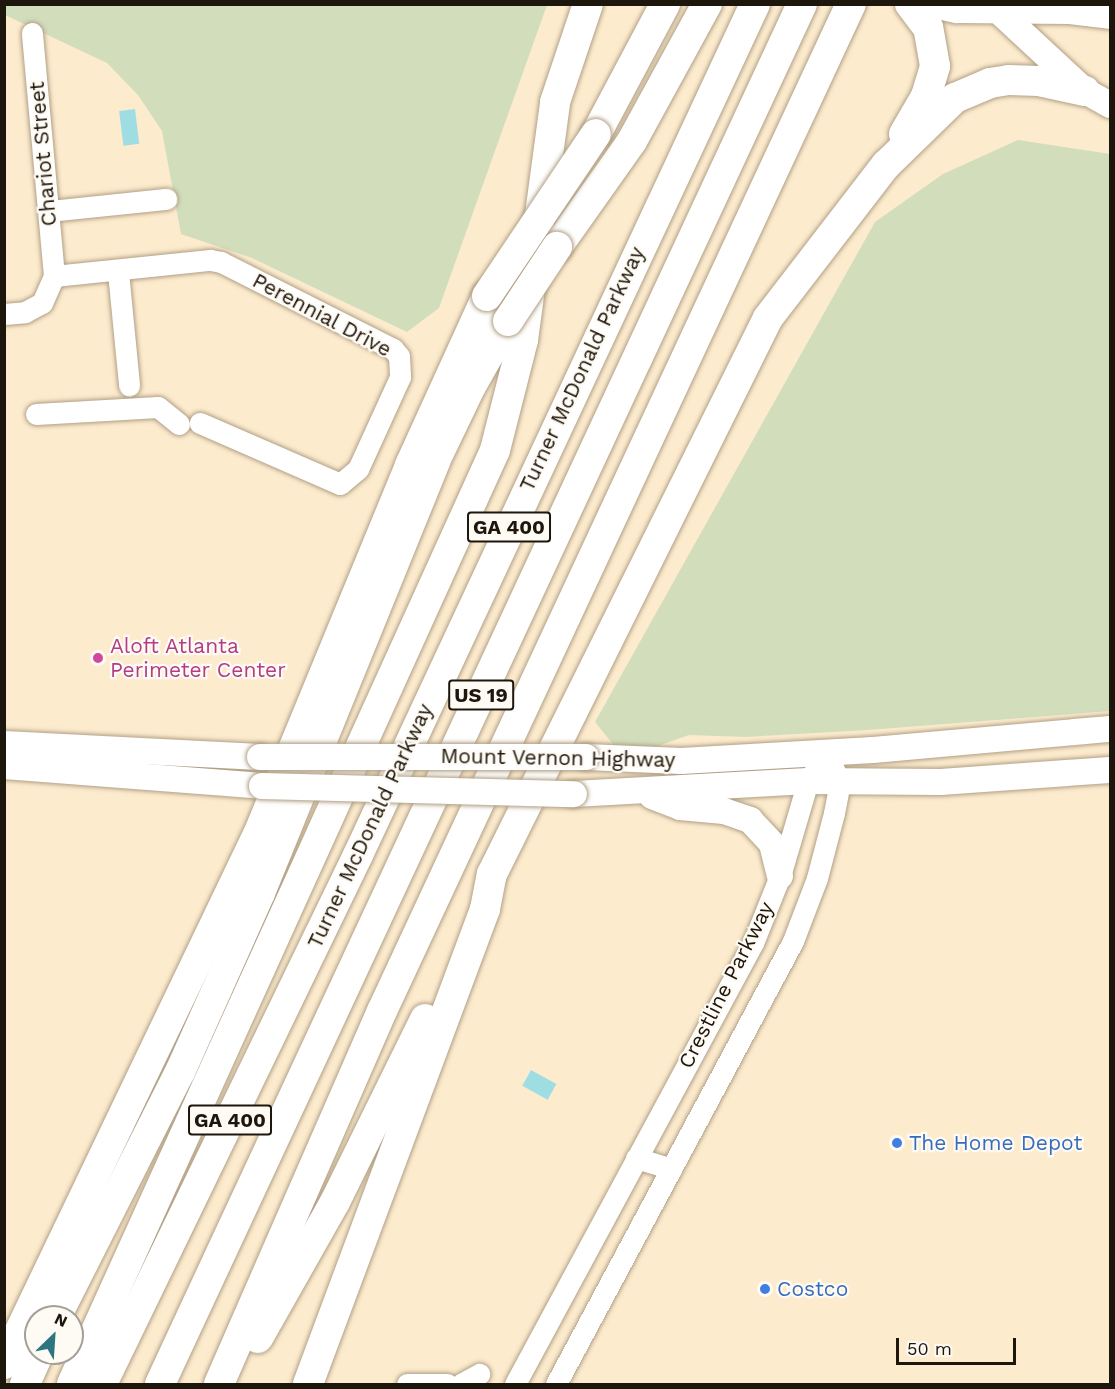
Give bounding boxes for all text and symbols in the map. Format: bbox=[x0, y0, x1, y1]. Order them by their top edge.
street label: Chariot Street bbox=[24, 81, 62, 227]
street label: Turner McDonald Parkway bbox=[514, 243, 650, 495]
street label: Perennial Drive bbox=[248, 268, 396, 362]
road number: GA 400 bbox=[466, 510, 552, 544]
place label: Aloft Atlanta Perimeter Center bbox=[110, 633, 286, 683]
marker: Aloft Atlanta Perimeter Center bbox=[91, 651, 105, 665]
road number: US 19 bbox=[448, 678, 514, 712]
street label: Turner McDonald Parkway bbox=[302, 700, 438, 952]
street label: Mount Vernon Highway bbox=[440, 743, 676, 773]
street label: Crestline Parkway bbox=[673, 898, 779, 1072]
road number: GA 400 bbox=[186, 1103, 274, 1137]
place label: The Home Depot bbox=[909, 1130, 1082, 1156]
marker: The Home Depot bbox=[890, 1136, 904, 1150]
place label: Costco bbox=[777, 1276, 848, 1302]
marker: Costco bbox=[758, 1282, 772, 1296]
north arrow bbox=[24, 1305, 84, 1365]
text: N bbox=[52, 1309, 70, 1331]
scale bar bbox=[899, 1326, 1019, 1364]
text: 50 m bbox=[907, 1338, 952, 1359]

